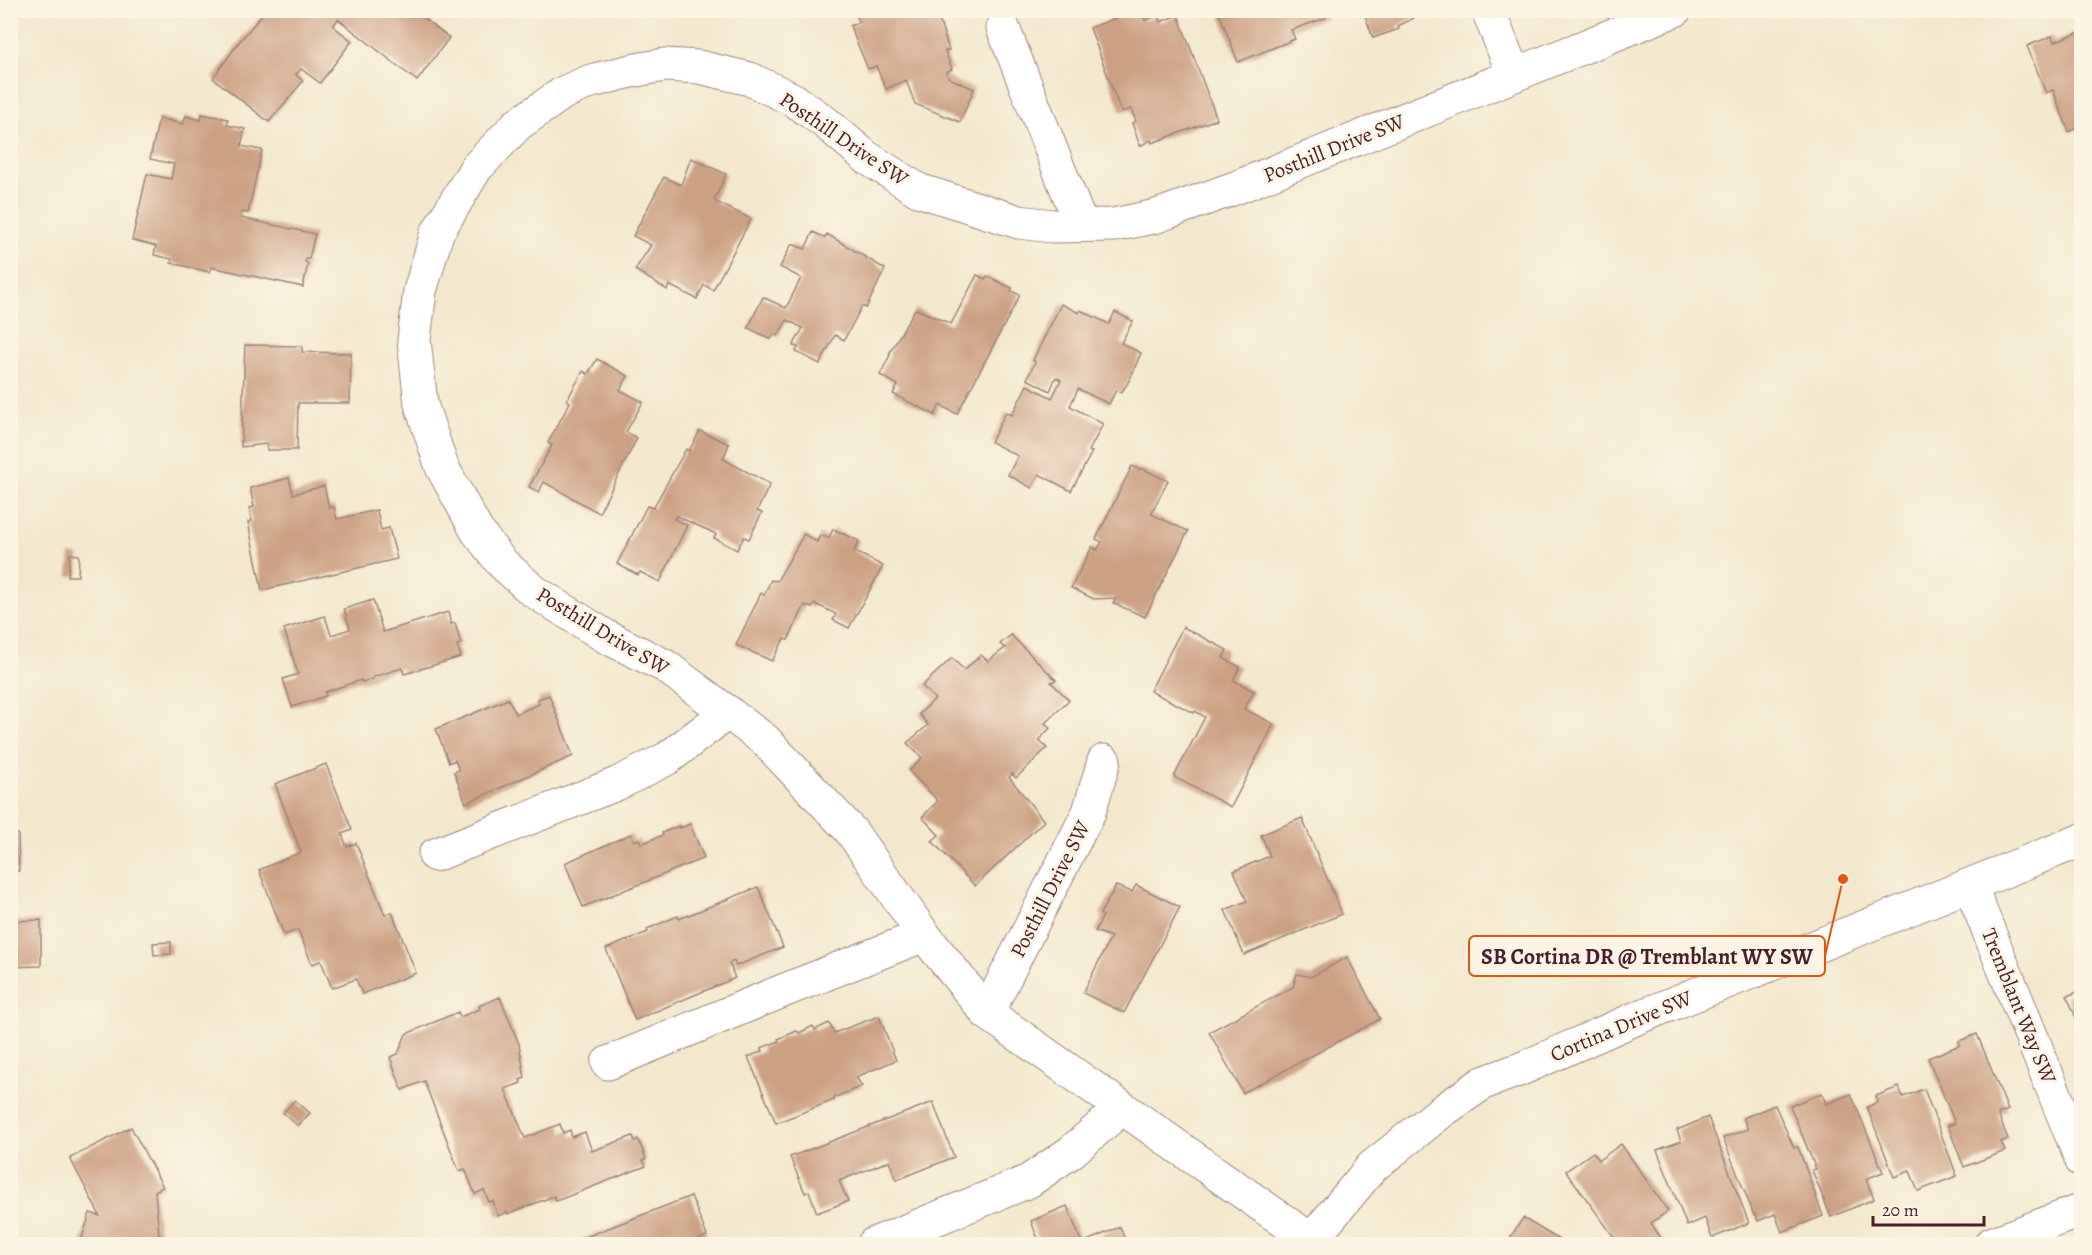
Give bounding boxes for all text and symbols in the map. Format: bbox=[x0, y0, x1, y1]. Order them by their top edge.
street label: Posthill Drive SW bbox=[774, 85, 914, 193]
street label: Posthill Drive SW bbox=[1259, 107, 1409, 189]
street label: Posthill Drive SW bbox=[531, 580, 675, 682]
street label: Posthill Drive SW bbox=[1003, 815, 1097, 962]
street label: Tremblant Way SW bbox=[1975, 924, 2063, 1088]
callout: SB Cortina DR @ Tremblant WY SW bbox=[1469, 936, 1825, 976]
text: SB Cortina DR @ Tremblant WY SW bbox=[1481, 942, 1814, 972]
street label: Cortina Drive SW bbox=[1546, 983, 1697, 1068]
scale bar bbox=[1873, 1189, 1984, 1227]
text: 20 m bbox=[1882, 1198, 1919, 1222]

